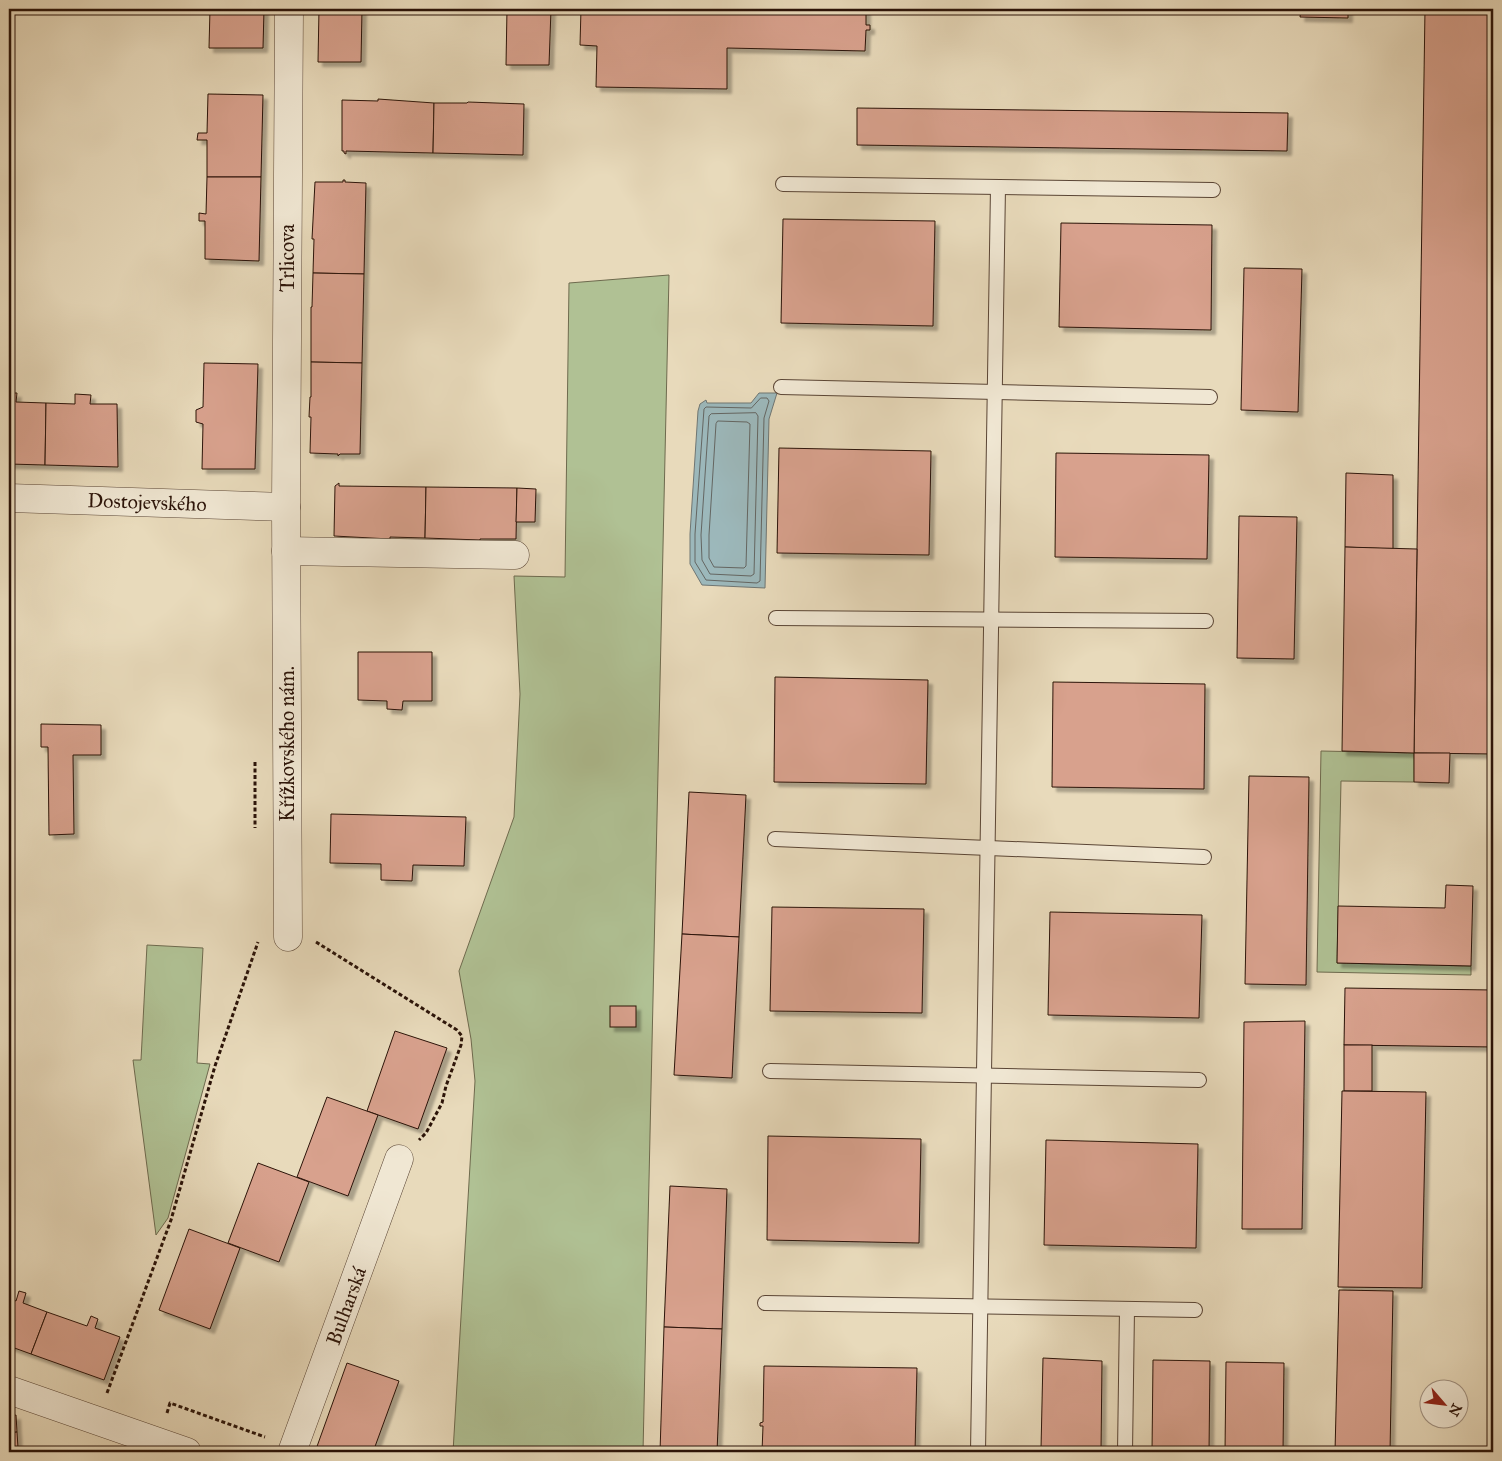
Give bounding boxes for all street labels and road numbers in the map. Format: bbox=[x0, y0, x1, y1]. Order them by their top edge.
street label: Trlicova bbox=[275, 223, 299, 292]
street label: Dostojevského bbox=[87, 488, 207, 516]
street label: Křížkovského nám. bbox=[275, 666, 299, 822]
street label: Bulharská bbox=[321, 1263, 371, 1348]

